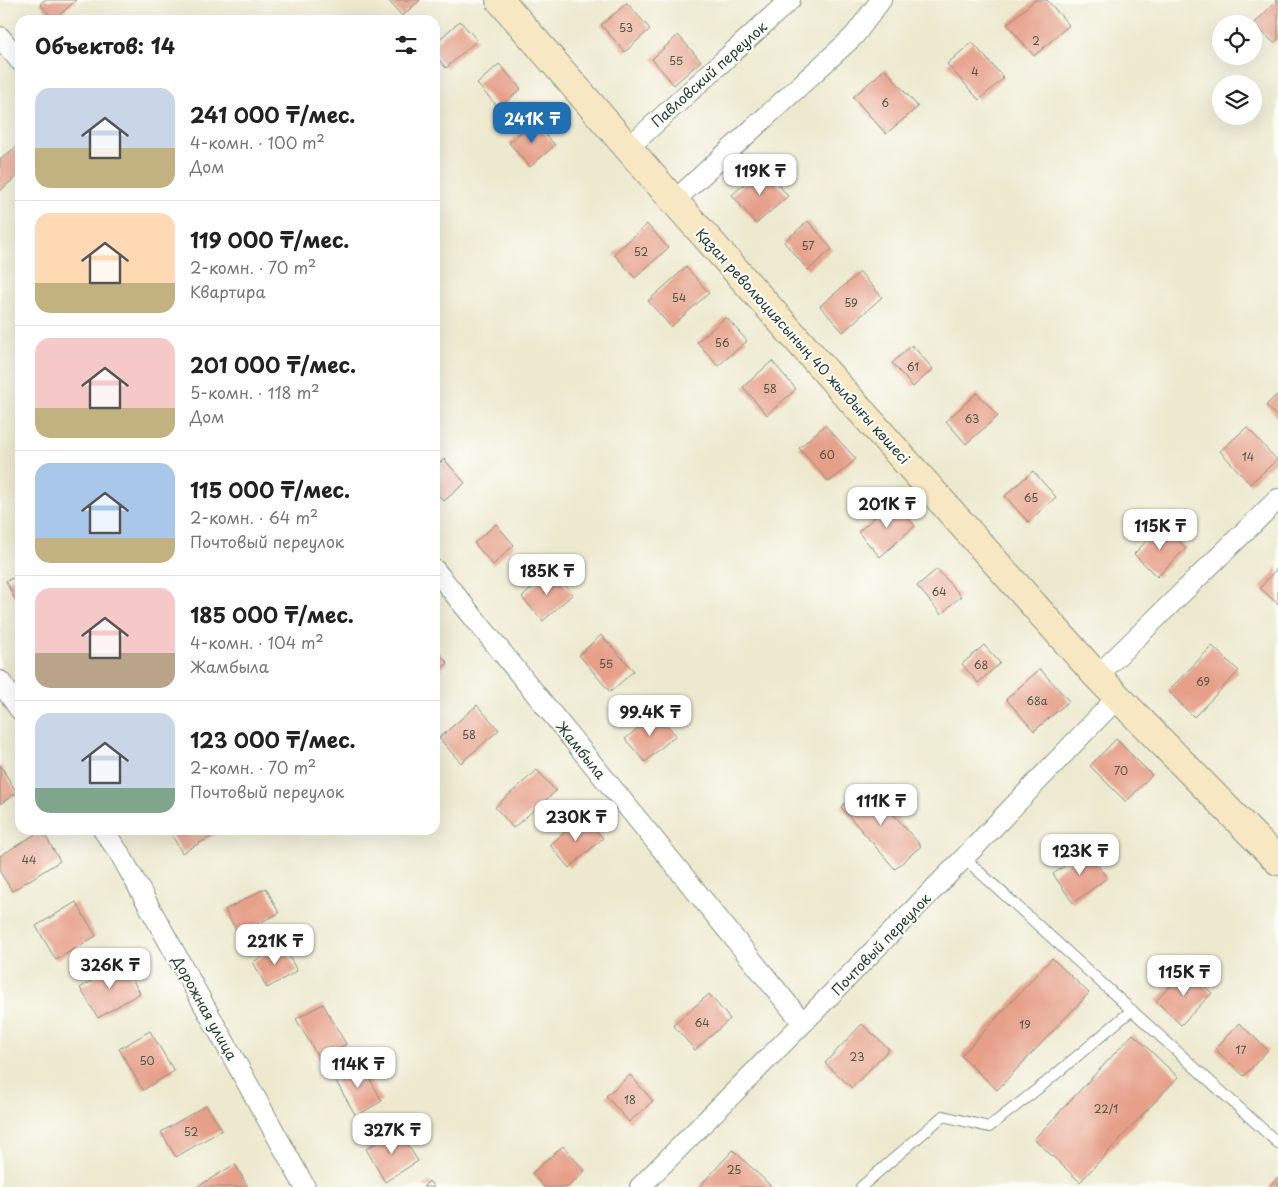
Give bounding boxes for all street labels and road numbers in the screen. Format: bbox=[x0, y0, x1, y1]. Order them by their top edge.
street label: Павловский переулок bbox=[646, 16, 772, 132]
street label: Қазан революциясының 40 жылдығы көшесі bbox=[691, 223, 915, 469]
street label: Жамбыла bbox=[551, 717, 611, 784]
street label: Почтовый переулок bbox=[827, 888, 936, 1000]
street label: Дорожная улица bbox=[167, 951, 242, 1064]

